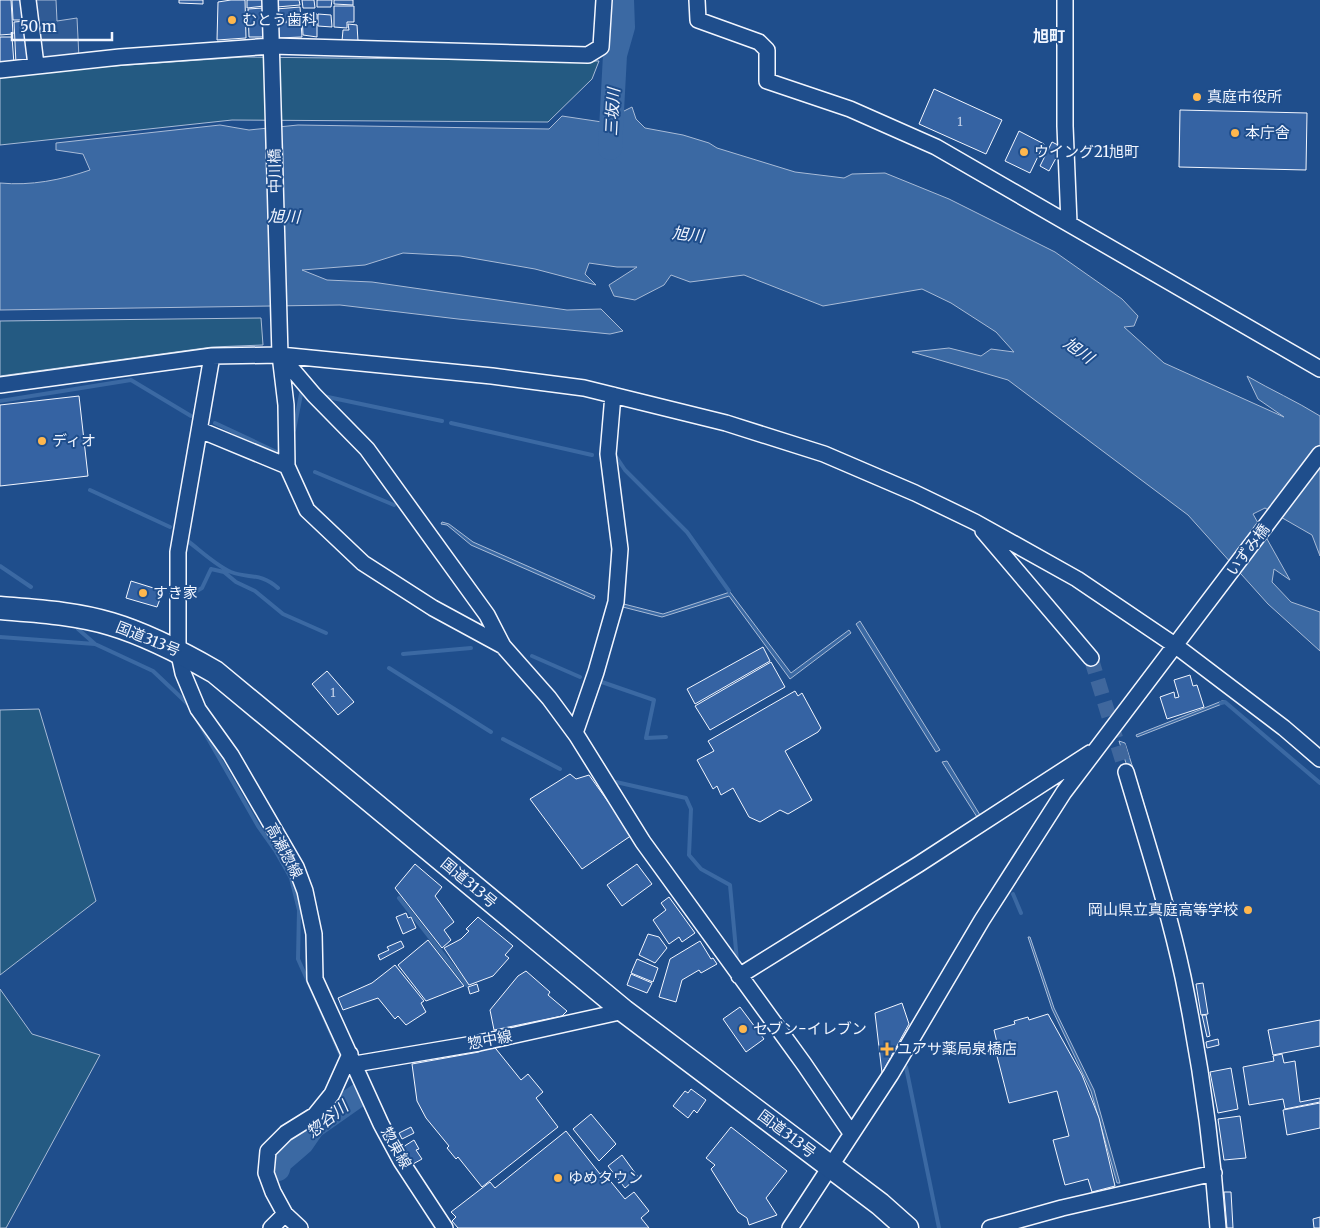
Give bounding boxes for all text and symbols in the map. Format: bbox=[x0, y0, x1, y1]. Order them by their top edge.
scale bar bbox=[12, 10, 112, 42]
place label: むとう歯科 bbox=[242, 10, 317, 29]
marker: むとう歯科 bbox=[226, 14, 238, 26]
text: 50 m bbox=[20, 17, 57, 36]
district label: 旭町 bbox=[1033, 26, 1065, 46]
water label: 三坂川 bbox=[601, 86, 623, 136]
place label: 真庭市役所 bbox=[1207, 87, 1282, 106]
marker: 真庭市役所 bbox=[1191, 91, 1203, 103]
house number: 1 bbox=[957, 114, 963, 129]
place label: 本庁舎 bbox=[1245, 123, 1290, 142]
marker: 本庁舎 bbox=[1229, 127, 1241, 139]
place label: ウイング21旭町 bbox=[1034, 142, 1139, 161]
marker: ウイング21旭町 bbox=[1018, 146, 1030, 158]
street label: 中川橋 bbox=[265, 148, 284, 194]
water label: 旭川 bbox=[268, 205, 302, 227]
water label: 旭川 bbox=[671, 222, 707, 246]
water label: 旭川 bbox=[1060, 333, 1099, 369]
place label: ディオ bbox=[52, 431, 96, 450]
marker: ディオ bbox=[36, 435, 48, 447]
street label: いずみ橋 bbox=[1222, 520, 1273, 579]
place label: すき家 bbox=[153, 583, 198, 602]
marker: すき家 bbox=[137, 587, 149, 599]
street label: 国道313号 bbox=[113, 617, 183, 660]
house number: 1 bbox=[330, 685, 336, 700]
street label: 高瀬惣線 bbox=[262, 820, 307, 882]
street label: 国道313号 bbox=[437, 854, 501, 912]
place label: 岡山県立真庭高等学校 bbox=[1088, 900, 1238, 919]
marker: 岡山県立真庭高等学校 bbox=[1242, 904, 1254, 916]
place label: セブン-イレブン bbox=[753, 1019, 867, 1038]
marker: セブン-イレブン bbox=[737, 1023, 749, 1035]
street label: 惣中線 bbox=[466, 1026, 514, 1053]
place label: ユアサ薬局泉橋店 bbox=[897, 1039, 1017, 1058]
marker: ユアサ薬局泉橋店 bbox=[881, 1043, 893, 1055]
water label: 惣谷川 bbox=[302, 1095, 353, 1142]
street label: 国道313号 bbox=[754, 1106, 820, 1162]
street label: 惣東線 bbox=[377, 1124, 416, 1172]
place label: ゆめタウン bbox=[568, 1168, 643, 1187]
marker: ゆめタウン bbox=[552, 1172, 564, 1184]

